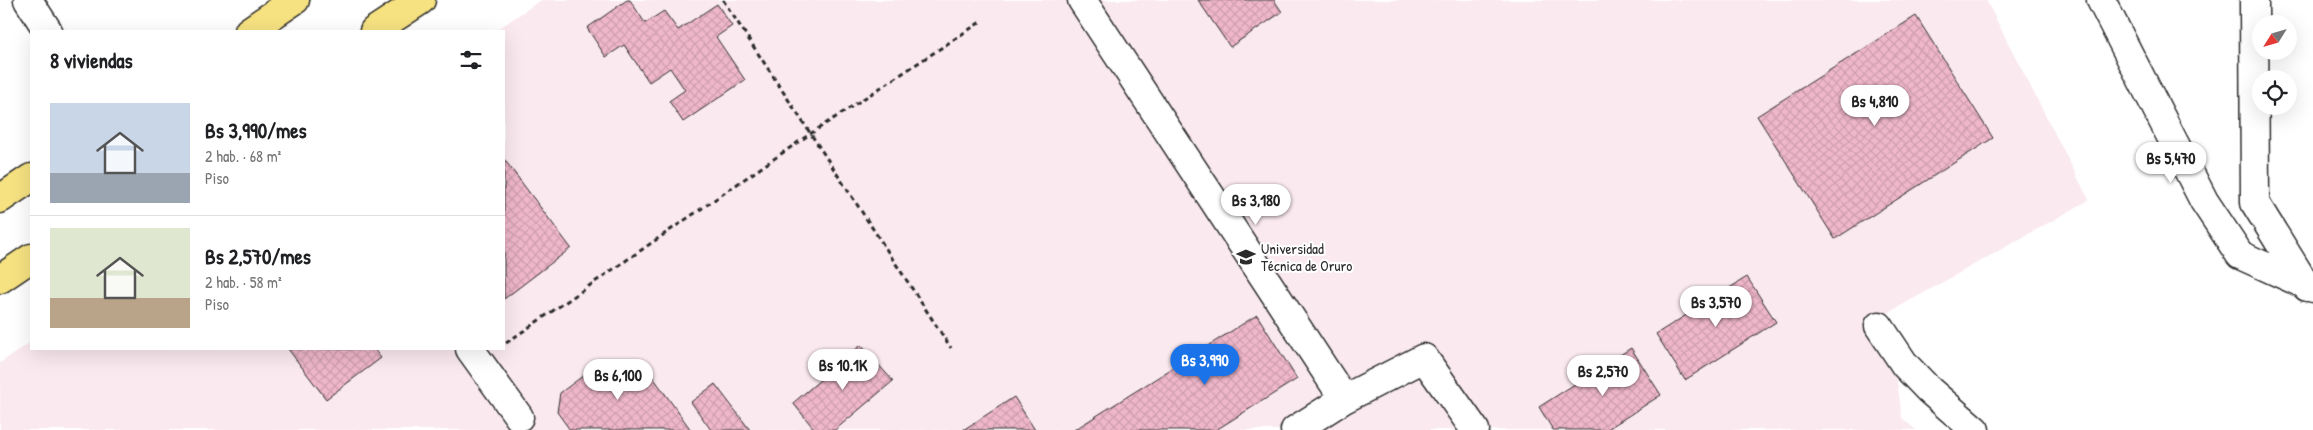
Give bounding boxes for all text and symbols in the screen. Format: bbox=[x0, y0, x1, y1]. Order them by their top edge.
north arrow bbox=[2252, 15, 2298, 60]
map controls bbox=[2252, 15, 2297, 115]
text: 8 viviendas bbox=[50, 46, 133, 75]
icon: filters bbox=[457, 46, 485, 74]
button: locate bbox=[2252, 70, 2297, 115]
pin: Bs 4,810 bbox=[1823, 84, 1927, 127]
text: Bs 4,810 bbox=[1851, 90, 1899, 112]
text: Bs 3,990/mes bbox=[205, 116, 307, 145]
icon: home bbox=[90, 123, 150, 183]
pin: Bs 5,470 bbox=[2119, 142, 2223, 184]
text: 2 hab. · 68 m² bbox=[205, 145, 281, 167]
text: Bs 5,470 bbox=[2146, 147, 2196, 169]
text: Piso bbox=[205, 167, 229, 189]
pin: Bs 3,180 bbox=[1204, 184, 1308, 226]
text: Bs 3,180 bbox=[1232, 189, 1280, 211]
place label: Universidad Técnica de Oruro bbox=[1261, 238, 1352, 276]
text: Bs 2,570/mes bbox=[205, 242, 311, 271]
school or university icon: Universidad Técnica de Oruro bbox=[1235, 246, 1257, 268]
icon: home bbox=[90, 248, 150, 308]
text: 2 hab. · 58 m² bbox=[205, 271, 282, 293]
pin: Bs 3,570 bbox=[1664, 286, 1768, 328]
text: Bs 3,570 bbox=[1691, 291, 1741, 313]
text: Piso bbox=[205, 293, 229, 315]
pin: Bs 3,990 bbox=[1153, 344, 1257, 386]
pin: Bs 10.1K bbox=[791, 348, 895, 391]
text: Bs 3,990 bbox=[1181, 349, 1229, 371]
text: Bs 10.1K bbox=[819, 354, 867, 376]
pin: Bs 2,570 bbox=[1551, 354, 1655, 397]
pin: Bs 6,100 bbox=[566, 358, 670, 401]
text: Bs 2,570 bbox=[1578, 360, 1628, 382]
text: Bs 6,100 bbox=[594, 364, 642, 386]

